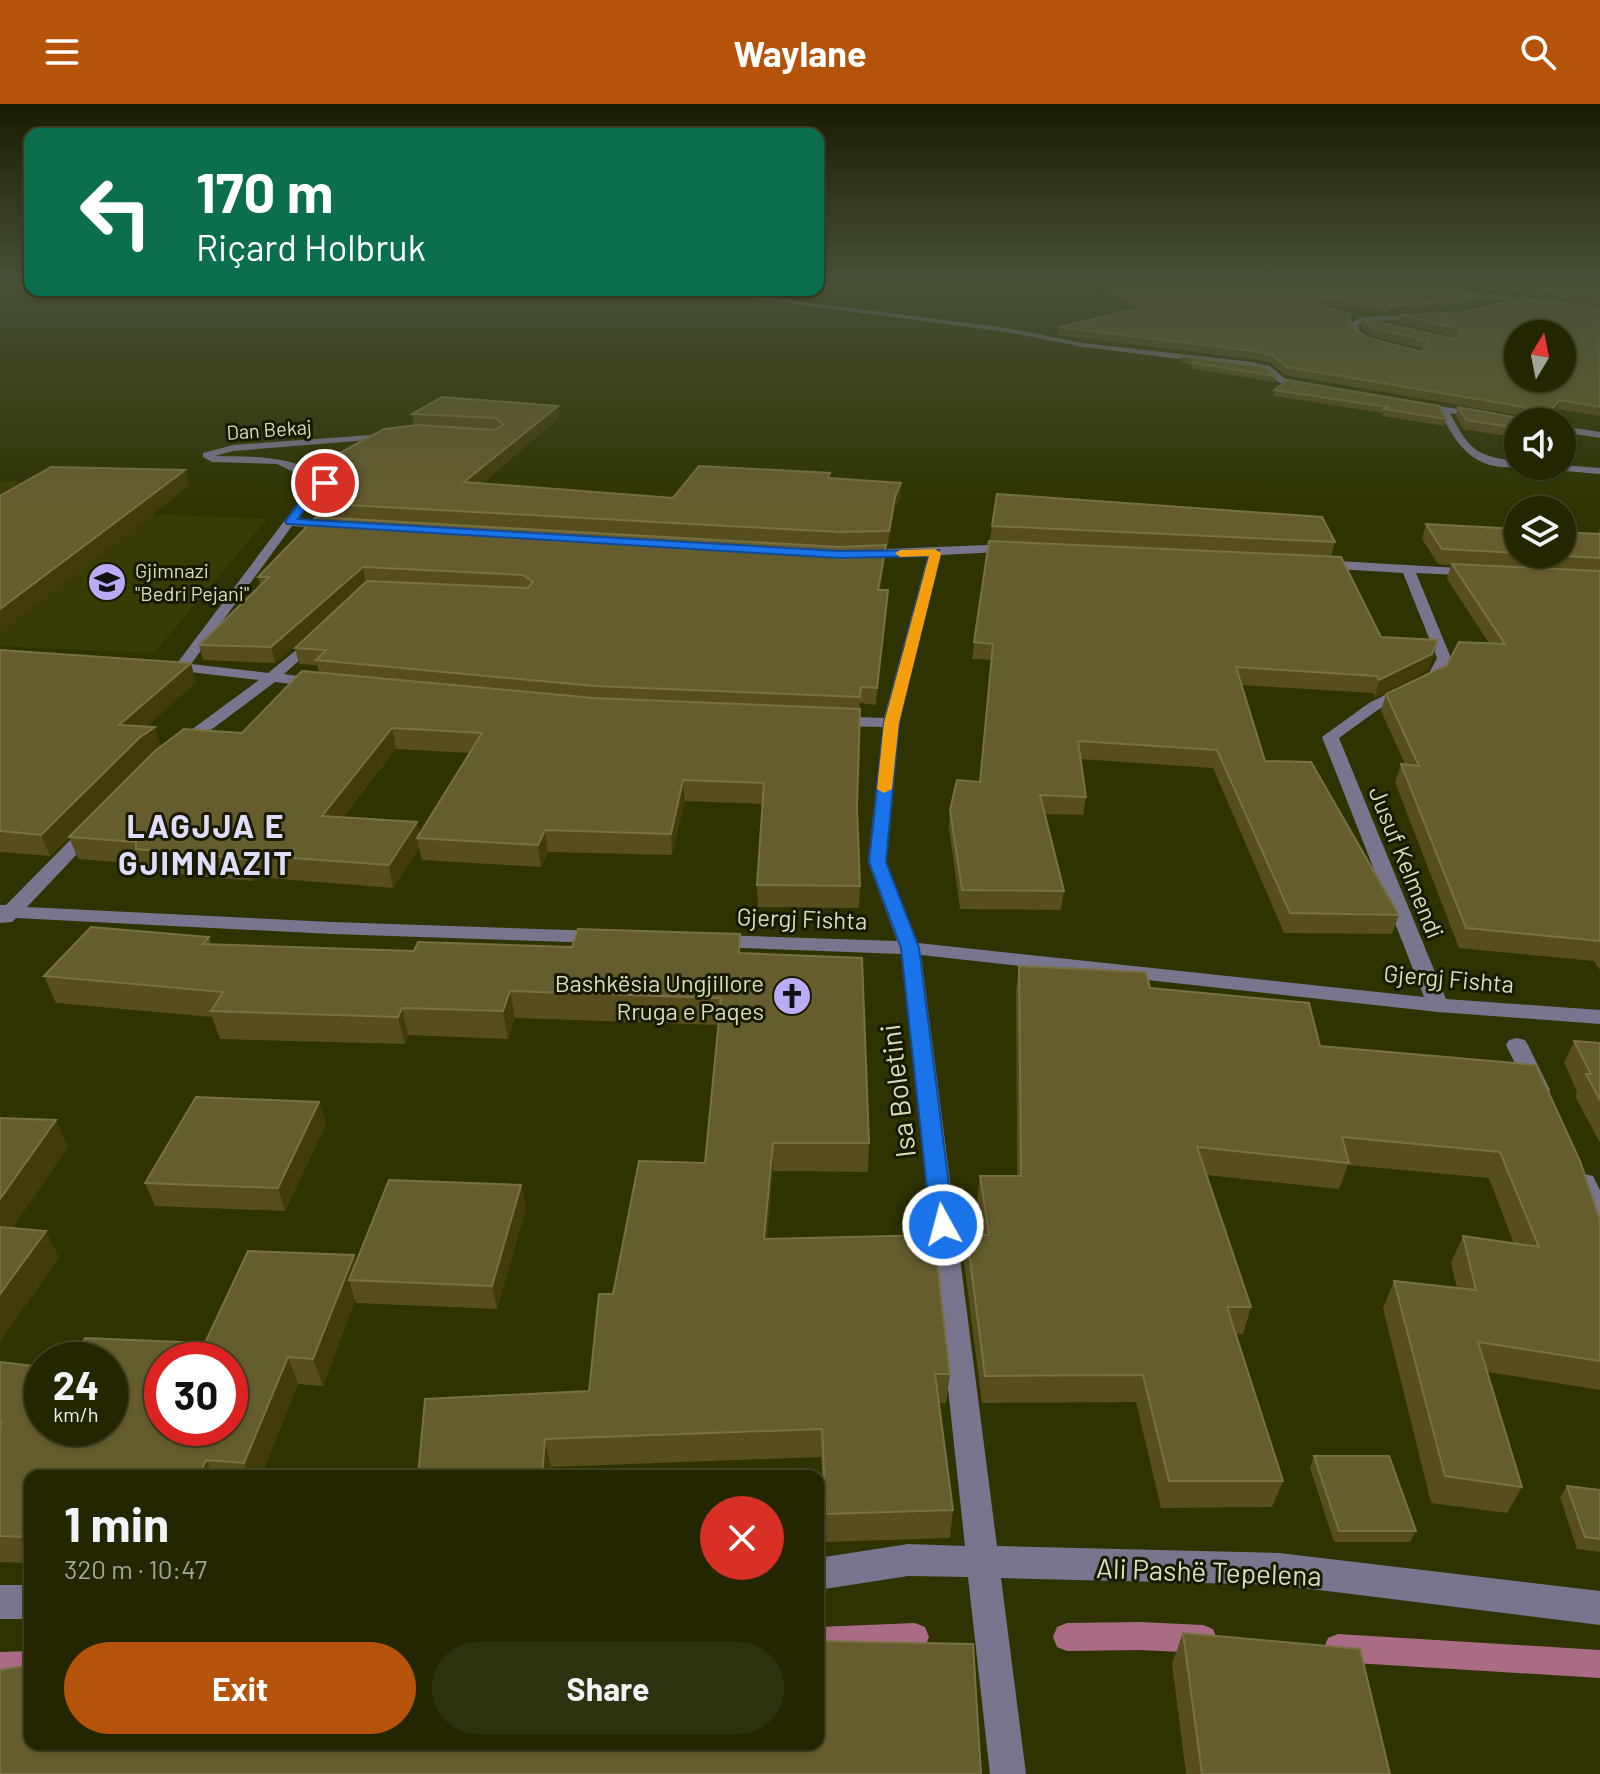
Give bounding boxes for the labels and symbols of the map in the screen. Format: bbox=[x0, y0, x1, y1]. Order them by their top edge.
north arrow bbox=[1504, 320, 1576, 392]
street label: Dan Bekaj bbox=[226, 414, 312, 444]
pin bbox=[291, 449, 359, 517]
place label: Gjimnazi "Bedri Pejani" bbox=[135, 558, 249, 605]
school or university icon: Gjimnazi "Bedri Pejani" bbox=[86, 561, 128, 603]
street label: Jusuf Kelmendi bbox=[1363, 782, 1451, 942]
district label: LAGJJA E GJIMNAZIT bbox=[118, 806, 294, 881]
street label: Gjergj Fishta bbox=[736, 901, 868, 935]
street label: Gjergj Fishta bbox=[1383, 958, 1515, 998]
place label: Bashkësia Ungjillore Rruga e Paqes bbox=[555, 968, 764, 1025]
church icon: Bashkësia Ungjillore Rruga e Paqes bbox=[771, 975, 813, 1017]
street label: Isa Boletini bbox=[872, 1022, 922, 1160]
position arrow bbox=[901, 1183, 985, 1267]
speed limit sign: 30 bbox=[144, 1342, 248, 1446]
street label: Ali Pashë Tepelena bbox=[1096, 1550, 1322, 1592]

